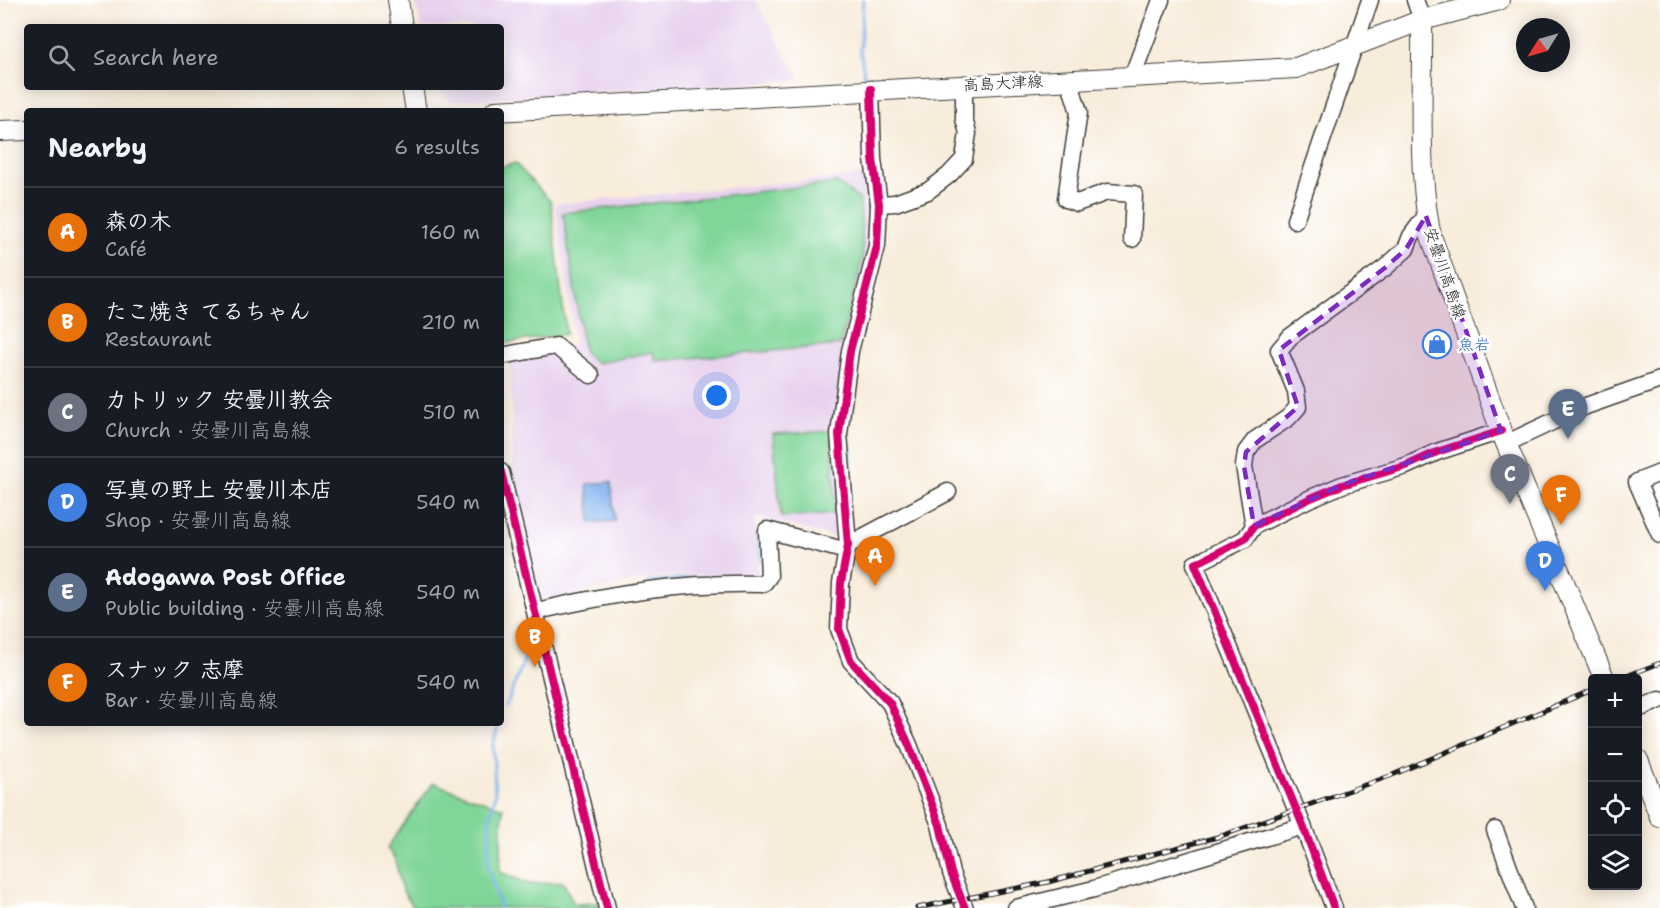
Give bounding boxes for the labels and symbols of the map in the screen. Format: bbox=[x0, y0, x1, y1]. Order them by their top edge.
north arrow bbox=[1516, 18, 1570, 72]
street label: 高島大津線 bbox=[962, 70, 1044, 96]
street label: 安曇川高島線 bbox=[1419, 224, 1471, 322]
shop icon: 魚岩 bbox=[1421, 328, 1453, 360]
place label: 魚岩 bbox=[1458, 334, 1490, 355]
your location bbox=[702, 381, 731, 410]
pin: E bbox=[1548, 390, 1588, 439]
pin: C bbox=[1490, 454, 1530, 504]
pin: F bbox=[1542, 476, 1580, 525]
pin: A bbox=[856, 536, 894, 586]
pin: D bbox=[1526, 542, 1564, 591]
pin: B bbox=[516, 618, 554, 667]

